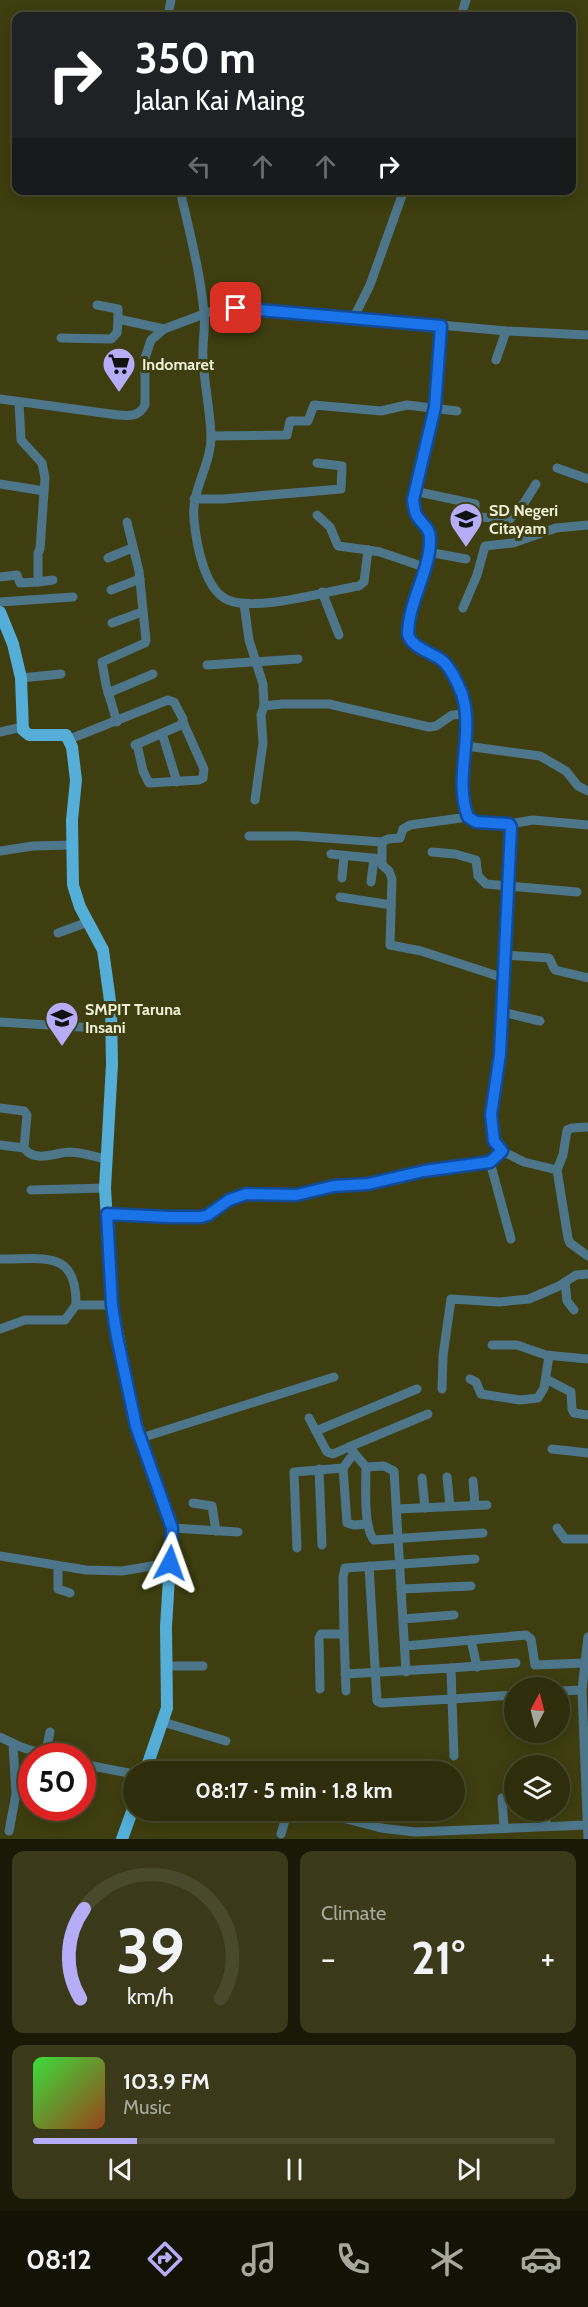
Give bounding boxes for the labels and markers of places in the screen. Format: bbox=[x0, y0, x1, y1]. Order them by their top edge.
pin bbox=[210, 282, 261, 333]
supermarket icon: Indomaret bbox=[101, 346, 137, 393]
place label: Indomaret bbox=[142, 355, 215, 374]
school or university icon: SD Negeri Citayam bbox=[448, 501, 484, 548]
place label: SD Negeri Citayam bbox=[489, 501, 558, 538]
school or university icon: SMPIT Taruna Insani bbox=[44, 1000, 80, 1047]
place label: SMPIT Taruna Insani bbox=[85, 1000, 181, 1037]

